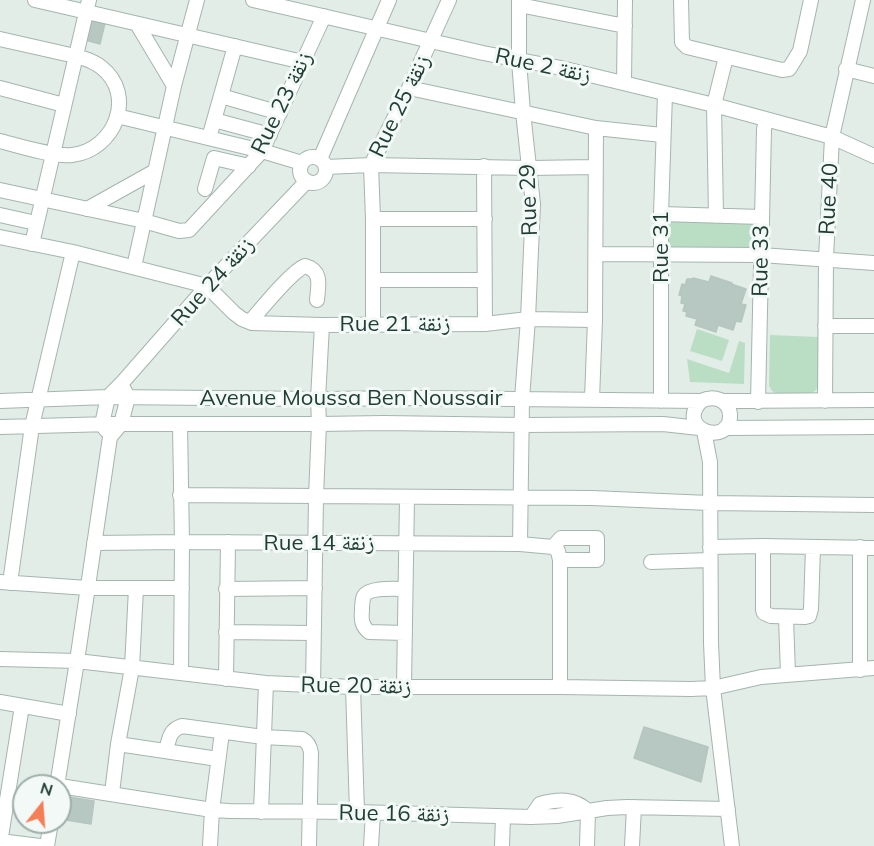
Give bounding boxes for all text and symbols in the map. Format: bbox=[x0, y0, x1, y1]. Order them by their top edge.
street label: Rue 2 زنقة bbox=[493, 43, 593, 89]
street label: Rue 23 زنقة bbox=[246, 47, 318, 159]
street label: Rue 25 زنقة bbox=[364, 50, 436, 162]
street label: Rue 40 bbox=[814, 162, 844, 236]
street label: Rue 29 bbox=[515, 164, 543, 236]
street label: Rue 31 bbox=[648, 211, 674, 283]
street label: Rue 33 bbox=[747, 225, 775, 297]
street label: Rue 24 زنقة bbox=[166, 232, 260, 332]
street label: Rue 21 زنقة bbox=[340, 311, 450, 337]
street label: Avenue Moussa Ben Noussair bbox=[200, 385, 502, 411]
street label: Rue 14 زنقة bbox=[264, 530, 374, 556]
street label: Rue 20 زنقة bbox=[300, 672, 412, 700]
north arrow bbox=[12, 774, 72, 834]
text: N bbox=[38, 777, 55, 800]
street label: Rue 16 زنقة bbox=[338, 800, 450, 828]

